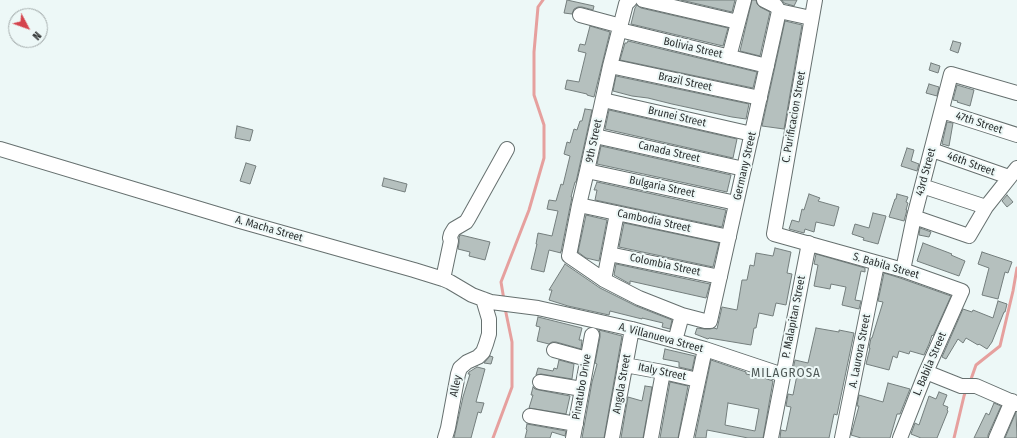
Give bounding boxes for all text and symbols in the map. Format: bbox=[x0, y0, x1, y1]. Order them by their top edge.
north arrow bbox=[8, 8, 48, 48]
text: N bbox=[30, 29, 44, 42]
street label: Bolivia Street bbox=[662, 35, 724, 61]
street label: Brazil Street bbox=[657, 70, 713, 94]
street label: C. Purificacion Street bbox=[779, 70, 809, 164]
street label: Brunei Street bbox=[647, 104, 707, 130]
street label: 47th Street bbox=[954, 109, 1004, 137]
street label: 9th Street bbox=[583, 118, 605, 164]
street label: Germany Street bbox=[731, 131, 759, 201]
street label: Canada Street bbox=[637, 138, 701, 166]
street label: 43rd Street bbox=[913, 147, 939, 197]
street label: 46th Street bbox=[945, 149, 997, 179]
street label: Bulgaria Street bbox=[628, 174, 696, 200]
street label: Cambodia Street bbox=[616, 207, 692, 235]
street label: A. Macha Street bbox=[234, 213, 304, 245]
street label: S. Babila Street bbox=[851, 250, 921, 282]
street label: Colombia Street bbox=[628, 251, 702, 279]
street label: P. Malapitan Street bbox=[780, 275, 808, 359]
street label: A. Laurora Street bbox=[846, 313, 874, 389]
street label: A. Villanueva Street bbox=[617, 320, 705, 356]
street label: L. Babila Street bbox=[911, 330, 949, 398]
street label: Pinatubo Drive bbox=[570, 353, 594, 421]
street label: Angola Street bbox=[610, 353, 634, 415]
street label: Italy Street bbox=[637, 360, 687, 384]
district label: MILAGROSA bbox=[751, 365, 821, 381]
street label: Alley bbox=[447, 374, 465, 398]

